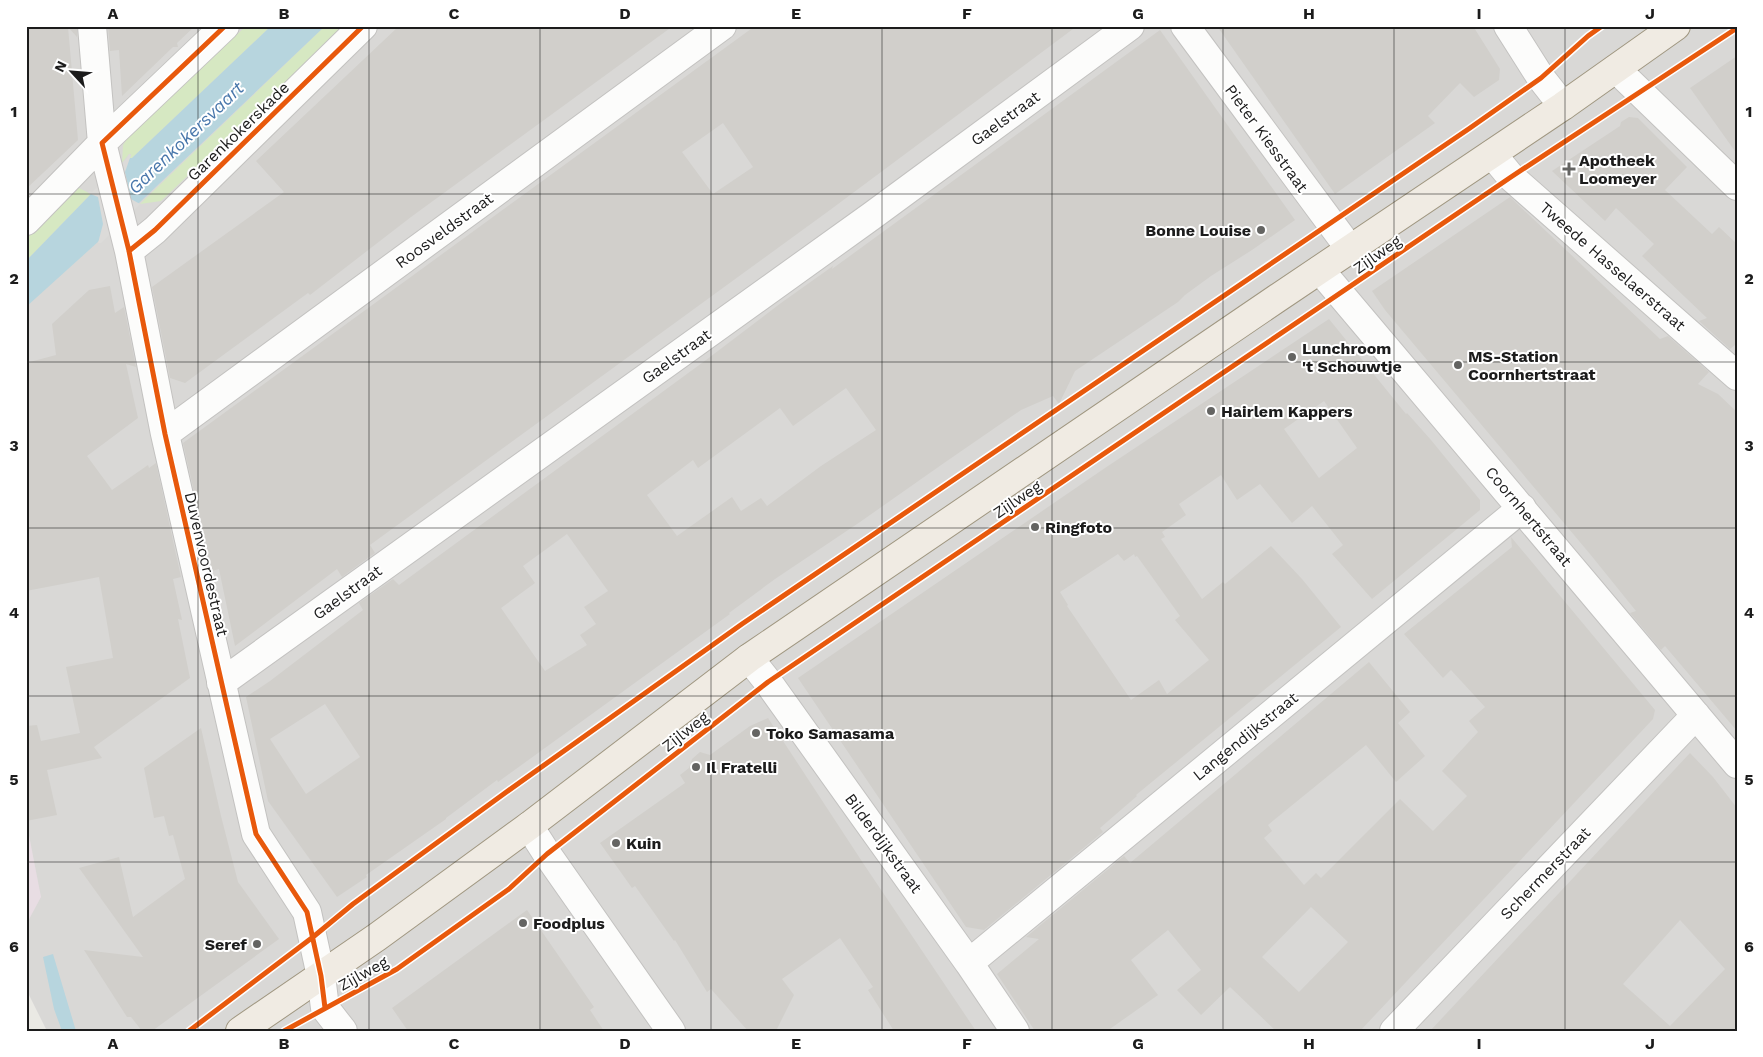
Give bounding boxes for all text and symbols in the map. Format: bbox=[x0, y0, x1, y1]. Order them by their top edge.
text: A bbox=[108, 4, 119, 23]
text: B bbox=[279, 4, 290, 23]
text: C bbox=[449, 4, 460, 23]
text: D bbox=[619, 4, 631, 23]
text: E bbox=[791, 4, 801, 23]
text: F bbox=[962, 4, 972, 23]
text: G bbox=[1132, 4, 1144, 23]
text: H bbox=[1303, 4, 1315, 23]
text: I bbox=[1476, 4, 1482, 23]
text: J bbox=[1645, 4, 1655, 23]
north arrow bbox=[48, 48, 98, 98]
text: N bbox=[51, 58, 70, 74]
water label: Garenkokersvaart bbox=[124, 77, 248, 198]
street label: Garenkokerskade bbox=[183, 78, 293, 185]
street label: Pieter Kiesstraat bbox=[1221, 81, 1312, 196]
street label: Gaelstraat bbox=[967, 87, 1044, 150]
text: 1 bbox=[11, 102, 17, 121]
text: 1 bbox=[1746, 102, 1752, 121]
place label: Apotheek Loomeyer bbox=[1579, 151, 1657, 188]
marker: Apotheek Loomeyer bbox=[1563, 163, 1575, 175]
street label: Roosveldstraat bbox=[392, 188, 497, 272]
street label: Tweede Hasselaerstraat bbox=[1536, 198, 1690, 335]
place label: Bonne Louise bbox=[1145, 221, 1251, 240]
marker: Bonne Louise bbox=[1255, 224, 1267, 236]
street label: Zijlweg bbox=[1350, 231, 1405, 278]
text: 2 bbox=[9, 269, 19, 288]
text: 2 bbox=[1744, 269, 1754, 288]
street label: Gaelstraat bbox=[638, 325, 715, 388]
place label: Lunchroom 't Schouwtje bbox=[1302, 339, 1402, 376]
place label: MS-Station Coornhertstraat bbox=[1468, 347, 1596, 384]
marker: Lunchroom 't Schouwtje bbox=[1286, 351, 1298, 363]
marker: MS-Station Coornhertstraat bbox=[1452, 359, 1464, 371]
place label: Hairlem Kappers bbox=[1221, 402, 1353, 421]
marker: Hairlem Kappers bbox=[1205, 405, 1217, 417]
text: 3 bbox=[9, 436, 19, 455]
text: 3 bbox=[1744, 436, 1754, 455]
street label: Coornhertstraat bbox=[1481, 463, 1576, 570]
street label: Zijlweg bbox=[990, 476, 1045, 522]
street label: Duvenvoordestraat bbox=[181, 490, 232, 638]
place label: Ringfoto bbox=[1045, 518, 1113, 537]
marker: Ringfoto bbox=[1029, 521, 1041, 533]
street label: Gaelstraat bbox=[309, 561, 386, 624]
text: 4 bbox=[9, 603, 19, 622]
text: 4 bbox=[1744, 603, 1754, 622]
street label: Langendijkstraat bbox=[1189, 688, 1302, 785]
street label: Zijlweg bbox=[658, 707, 713, 756]
place label: Toko Samasama bbox=[766, 724, 895, 743]
marker: Toko Samasama bbox=[750, 727, 762, 739]
place label: Il Fratelli bbox=[706, 758, 777, 777]
marker: Il Fratelli bbox=[690, 761, 702, 773]
text: 5 bbox=[9, 770, 19, 789]
text: 5 bbox=[1744, 770, 1754, 789]
street label: Bilderdijkstraat bbox=[841, 790, 926, 897]
street label: Schermerstraat bbox=[1496, 823, 1595, 924]
place label: Kuin bbox=[626, 834, 661, 853]
marker: Kuin bbox=[610, 837, 622, 849]
place label: Foodplus bbox=[533, 914, 605, 933]
marker: Foodplus bbox=[517, 917, 529, 929]
place label: Seref bbox=[205, 935, 247, 954]
text: 6 bbox=[9, 937, 19, 956]
text: 6 bbox=[1744, 937, 1754, 956]
marker: Seref bbox=[251, 938, 263, 950]
street label: Zijlweg bbox=[335, 952, 392, 995]
text: A bbox=[108, 1034, 119, 1053]
text: B bbox=[279, 1034, 290, 1053]
text: C bbox=[449, 1034, 460, 1053]
text: D bbox=[619, 1034, 631, 1053]
text: E bbox=[791, 1034, 801, 1053]
text: F bbox=[962, 1034, 972, 1053]
text: G bbox=[1132, 1034, 1144, 1053]
text: H bbox=[1303, 1034, 1315, 1053]
text: I bbox=[1476, 1034, 1482, 1053]
text: J bbox=[1645, 1034, 1655, 1053]

